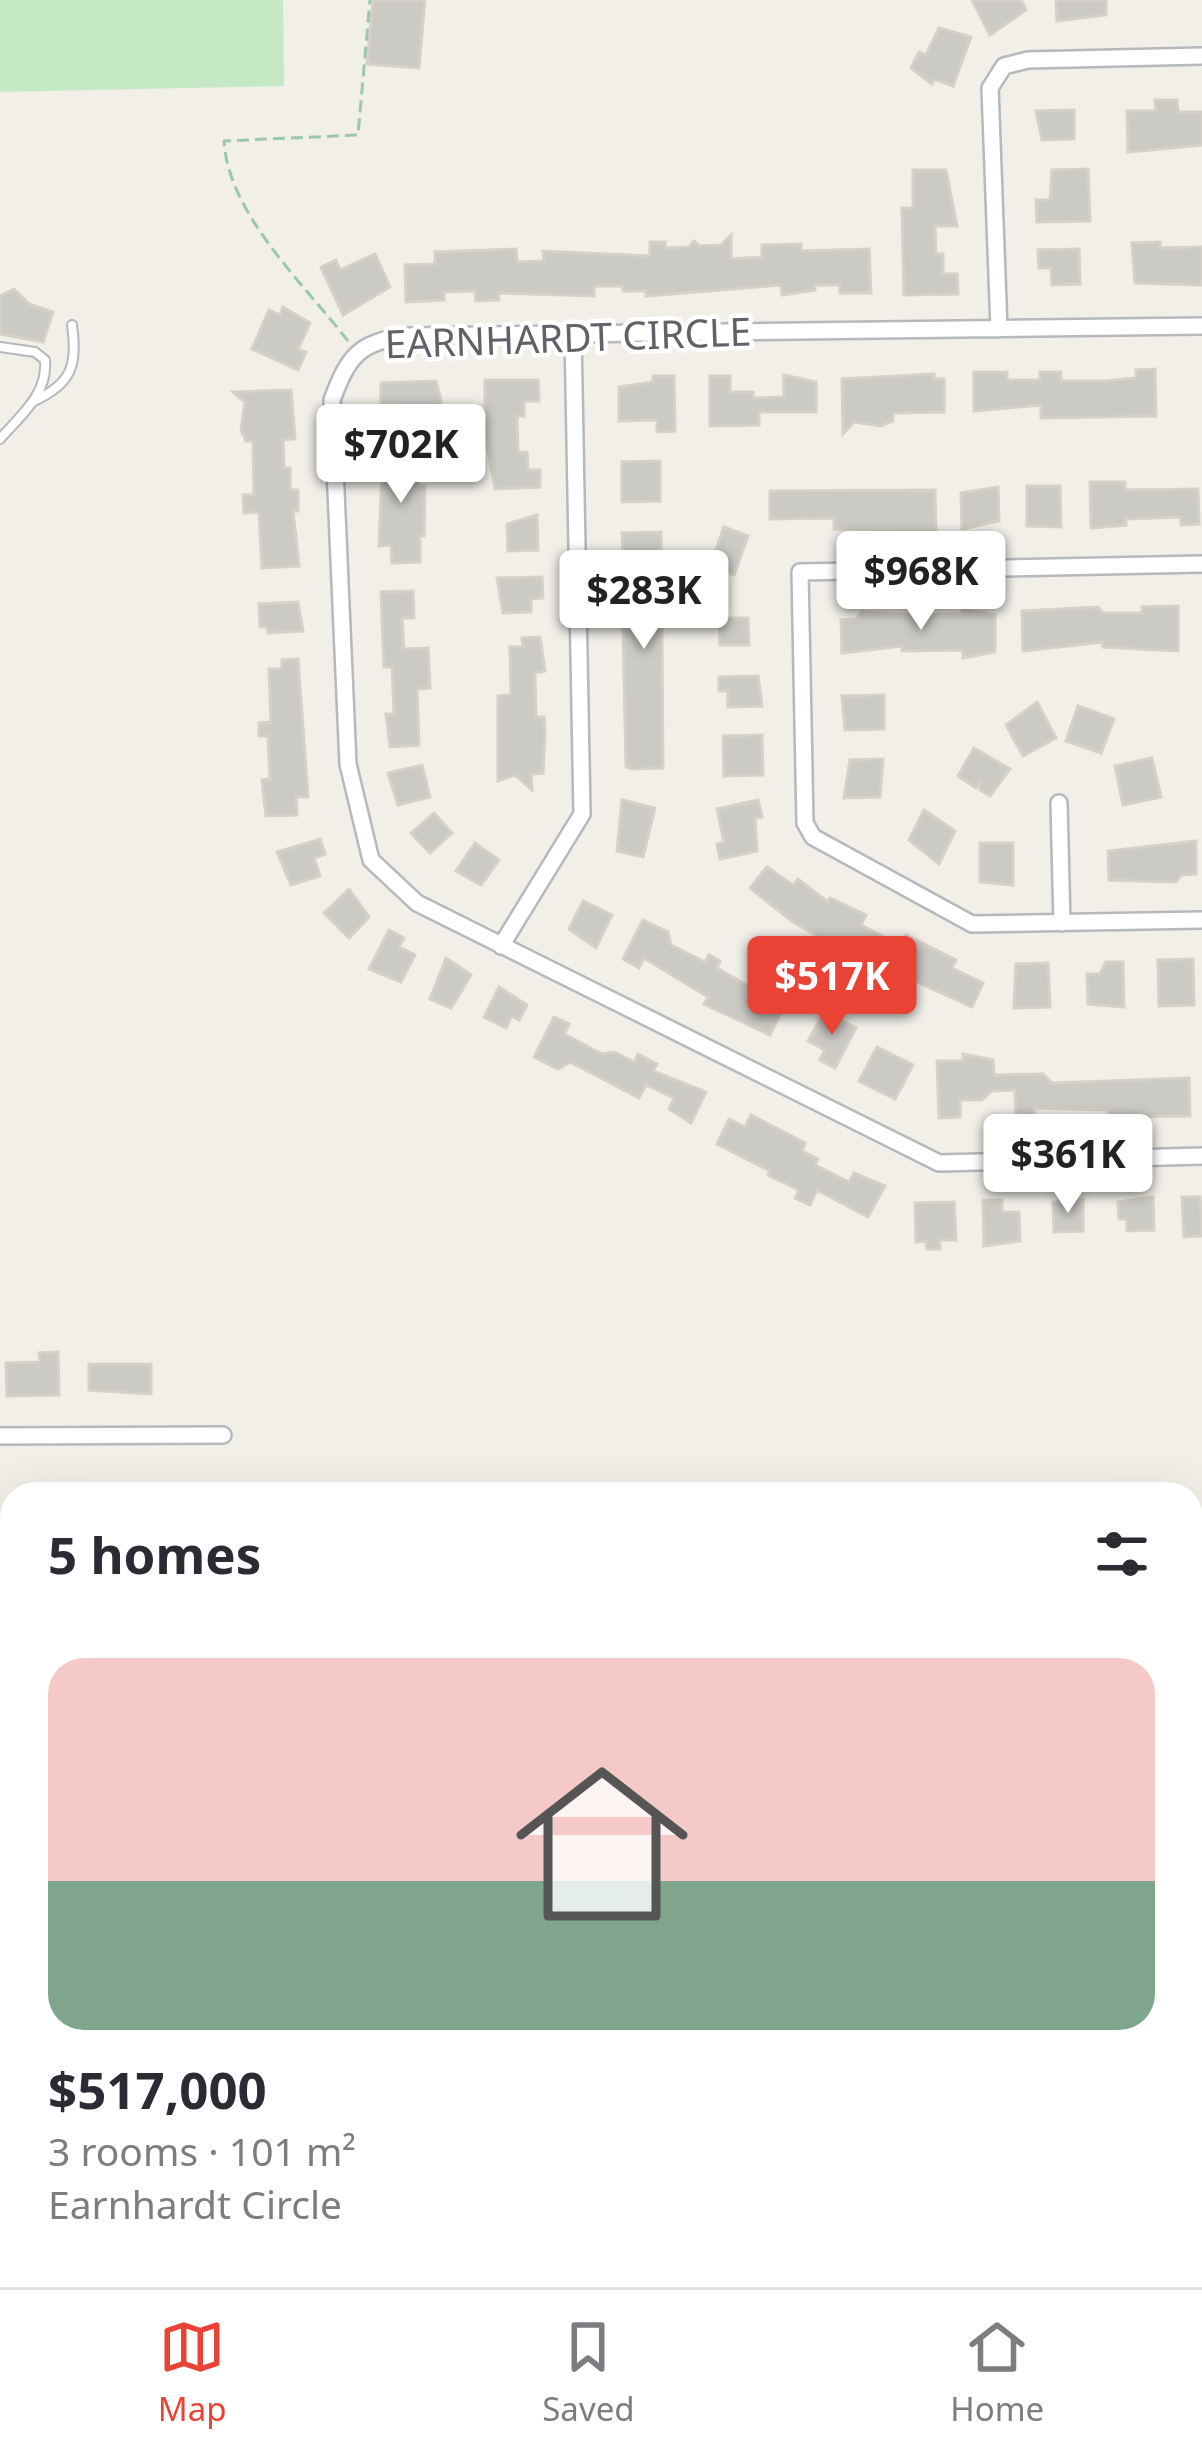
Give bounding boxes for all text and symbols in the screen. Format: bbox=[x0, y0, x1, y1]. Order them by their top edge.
street label: EARNHARDT CIRCLE bbox=[384, 304, 752, 369]
pin: $702K bbox=[317, 404, 485, 506]
text: $702K bbox=[343, 416, 459, 469]
pin: $968K bbox=[837, 531, 1005, 633]
text: $968K bbox=[863, 543, 979, 596]
pin: $283K bbox=[560, 550, 728, 652]
text: $283K bbox=[586, 562, 702, 615]
pin: $517K bbox=[748, 936, 916, 1038]
text: $517K bbox=[774, 948, 890, 1001]
pin: $361K bbox=[984, 1114, 1152, 1216]
text: $361K bbox=[1010, 1126, 1126, 1179]
text: 5 homes bbox=[48, 1519, 261, 1589]
icon: filters bbox=[1089, 1521, 1155, 1587]
icon: home bbox=[494, 1736, 710, 1952]
text: $517,000 bbox=[48, 2054, 267, 2124]
text: 3 rooms · 101 m² bbox=[48, 2124, 356, 2177]
text: Earnhardt Circle bbox=[48, 2177, 342, 2230]
tab: Map bbox=[158, 2314, 227, 2431]
tab: Saved bbox=[542, 2314, 635, 2431]
tab: Home bbox=[950, 2314, 1044, 2431]

